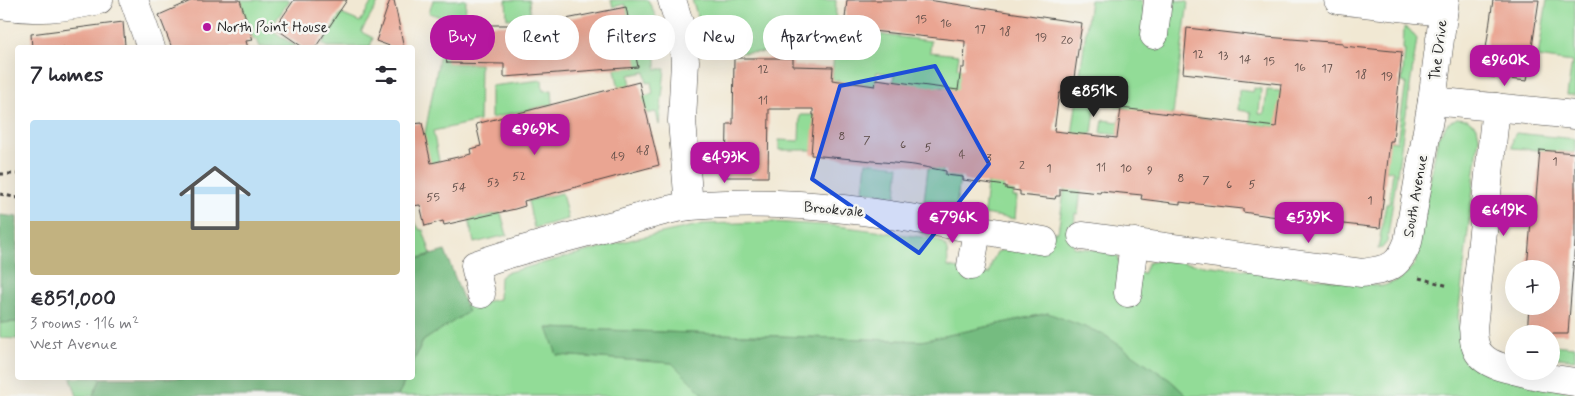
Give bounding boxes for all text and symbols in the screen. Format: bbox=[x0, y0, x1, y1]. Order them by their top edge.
house number: 15 bbox=[915, 12, 927, 28]
chip: Buy bbox=[430, 15, 495, 60]
chip: Rent bbox=[505, 15, 579, 60]
chip: Filters bbox=[589, 15, 675, 60]
chip: New bbox=[685, 15, 753, 60]
chip: Apartment bbox=[763, 15, 881, 60]
house number: 16 bbox=[940, 16, 952, 32]
place label: North Point House bbox=[217, 18, 328, 38]
street label: The Drive bbox=[1425, 18, 1453, 82]
marker: North Point House bbox=[201, 21, 213, 33]
house number: 17 bbox=[974, 22, 986, 38]
house number: 18 bbox=[999, 24, 1011, 40]
house number: 19 bbox=[1035, 30, 1047, 46]
house number: 20 bbox=[1061, 33, 1074, 49]
pin: €960K bbox=[1470, 44, 1540, 87]
house number: 12 bbox=[1192, 47, 1204, 63]
house number: 13 bbox=[1218, 48, 1228, 64]
text: €960K bbox=[1481, 50, 1529, 71]
house number: 14 bbox=[1239, 52, 1251, 68]
house number: 15 bbox=[1263, 54, 1275, 70]
house number: 16 bbox=[1294, 60, 1306, 76]
text: 7 homes bbox=[30, 61, 103, 89]
icon: filters bbox=[372, 61, 400, 89]
house number: 17 bbox=[1321, 61, 1333, 77]
house number: 12 bbox=[757, 62, 769, 78]
house number: 18 bbox=[1355, 67, 1367, 83]
house number: 19 bbox=[1381, 69, 1393, 85]
pin: €851K bbox=[1059, 76, 1129, 118]
text: €851K bbox=[1071, 81, 1117, 102]
house number: 11 bbox=[758, 93, 768, 109]
pin: €969K bbox=[500, 114, 570, 156]
text: €969K bbox=[512, 119, 558, 140]
house number: 8 bbox=[839, 129, 845, 145]
house number: 7 bbox=[863, 133, 871, 149]
house number: 6 bbox=[900, 137, 906, 153]
house number: 5 bbox=[924, 140, 932, 156]
pin: €493K bbox=[690, 142, 760, 184]
house number: 48 bbox=[636, 143, 650, 159]
text: €493K bbox=[701, 147, 749, 168]
house number: 4 bbox=[959, 147, 966, 163]
house number: 49 bbox=[611, 149, 625, 165]
house number: 3 bbox=[986, 151, 992, 167]
icon: home bbox=[170, 153, 260, 243]
street label: South Avenue bbox=[1399, 153, 1433, 239]
house number: 1 bbox=[1552, 154, 1558, 170]
house number: 2 bbox=[1019, 158, 1025, 174]
house number: 11 bbox=[1096, 160, 1106, 176]
house number: 1 bbox=[1046, 161, 1052, 177]
house number: 10 bbox=[1120, 161, 1132, 177]
house number: 9 bbox=[1147, 163, 1153, 179]
house number: 52 bbox=[512, 169, 526, 185]
house number: 8 bbox=[1178, 171, 1184, 187]
house number: 7 bbox=[1202, 173, 1210, 189]
house number: 53 bbox=[487, 175, 499, 191]
house number: 6 bbox=[1226, 177, 1232, 193]
house number: 5 bbox=[1248, 177, 1256, 193]
house number: 54 bbox=[452, 180, 466, 196]
house number: 55 bbox=[426, 190, 440, 206]
house number: 1 bbox=[1367, 193, 1373, 209]
pin: €619K bbox=[1469, 194, 1539, 237]
street label: Brookvale bbox=[803, 197, 865, 223]
text: €619K bbox=[1481, 200, 1527, 221]
pin: €796K bbox=[918, 202, 988, 244]
pin: €539K bbox=[1274, 202, 1344, 244]
text: €796K bbox=[929, 207, 977, 228]
text: €539K bbox=[1286, 207, 1332, 228]
map controls bbox=[1505, 260, 1560, 380]
button: + bbox=[1505, 260, 1560, 315]
text: €851,000 bbox=[30, 285, 116, 313]
text: 3 rooms · 116 m² bbox=[30, 313, 139, 334]
button: − bbox=[1505, 325, 1560, 380]
text: West Avenue bbox=[30, 334, 117, 355]

